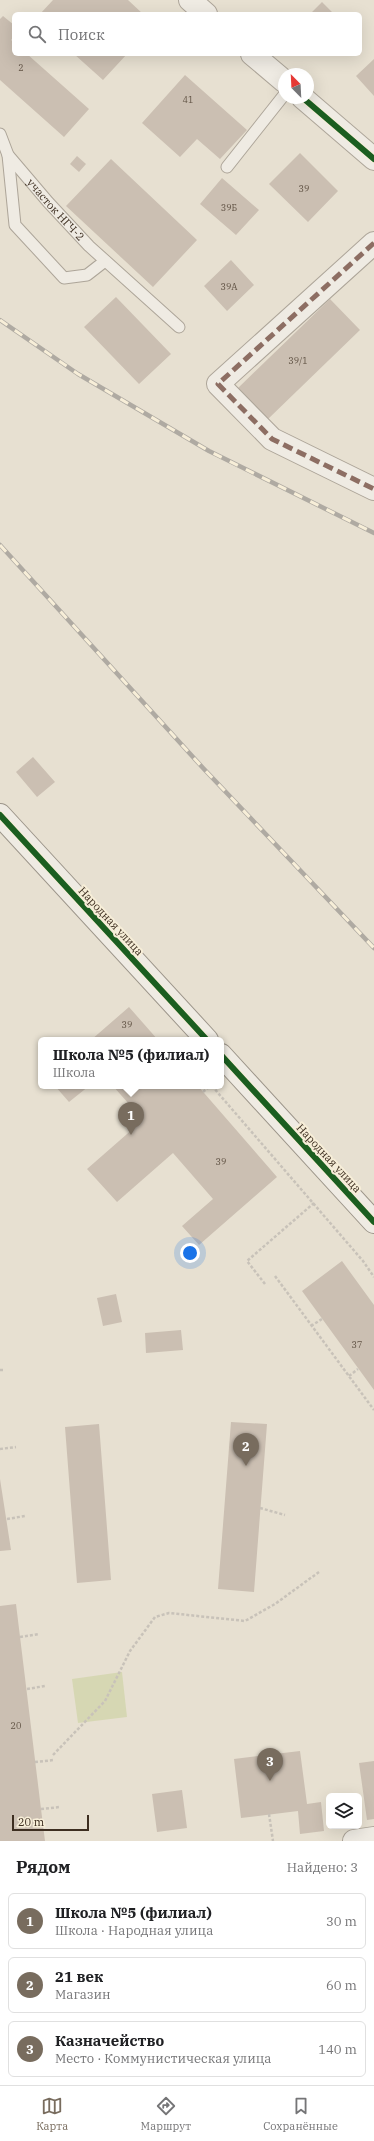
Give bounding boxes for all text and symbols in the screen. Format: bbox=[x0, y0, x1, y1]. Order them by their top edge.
search box bbox=[12, 12, 362, 56]
icon: search bbox=[26, 23, 48, 45]
text: Поиск bbox=[58, 25, 105, 44]
house number: 2 bbox=[18, 62, 24, 73]
north arrow bbox=[278, 68, 314, 104]
house number: 41 bbox=[183, 94, 193, 105]
street label: участок НГЧ-2 bbox=[24, 176, 87, 244]
house number: 39 bbox=[299, 183, 309, 194]
house number: 39Б bbox=[221, 202, 238, 213]
house number: 39А bbox=[221, 281, 238, 292]
house number: 39/1 bbox=[288, 355, 308, 366]
street label: Народная улица bbox=[76, 884, 146, 958]
house number: 39 bbox=[122, 1019, 132, 1030]
popup bbox=[38, 1037, 224, 1089]
text: Школа №5 (филиал) bbox=[53, 1045, 209, 1064]
text: Школа bbox=[53, 1064, 95, 1081]
pin: 1 bbox=[118, 1102, 144, 1135]
street label: Народная улица bbox=[294, 1121, 364, 1195]
house number: 39 bbox=[216, 1156, 226, 1167]
your location bbox=[180, 1243, 200, 1263]
house number: 37 bbox=[352, 1339, 362, 1350]
pin: 2 bbox=[233, 1433, 259, 1466]
house number: 20 bbox=[11, 1720, 21, 1731]
pin: 3 bbox=[257, 1748, 283, 1781]
map controls bbox=[326, 1793, 362, 1829]
button: layers bbox=[326, 1793, 362, 1829]
scale bar bbox=[12, 1813, 89, 1832]
text: 20 m bbox=[18, 1815, 44, 1829]
text: Рядом bbox=[16, 1856, 71, 1878]
text: Найдено: 3 bbox=[287, 1859, 358, 1876]
text: Школа №5 (филиал) bbox=[55, 1903, 212, 1922]
text: 1 bbox=[26, 1913, 34, 1930]
text: 30 m bbox=[326, 1913, 357, 1930]
text: Школа · Народная улица bbox=[55, 1922, 213, 1939]
text: 21 век bbox=[55, 1967, 103, 1986]
text: 2 bbox=[26, 1977, 34, 1994]
text: 60 m bbox=[326, 1977, 357, 1994]
text: Магазин bbox=[55, 1986, 111, 2003]
text: Казначейство bbox=[55, 2031, 164, 2050]
text: 3 bbox=[26, 2041, 34, 2058]
text: 140 m bbox=[318, 2041, 357, 2058]
text: Место · Коммунистическая улица bbox=[55, 2050, 271, 2067]
tab: Карта bbox=[36, 2095, 68, 2133]
tab: Маршрут bbox=[141, 2095, 191, 2133]
tab: Сохранённые bbox=[263, 2095, 338, 2133]

